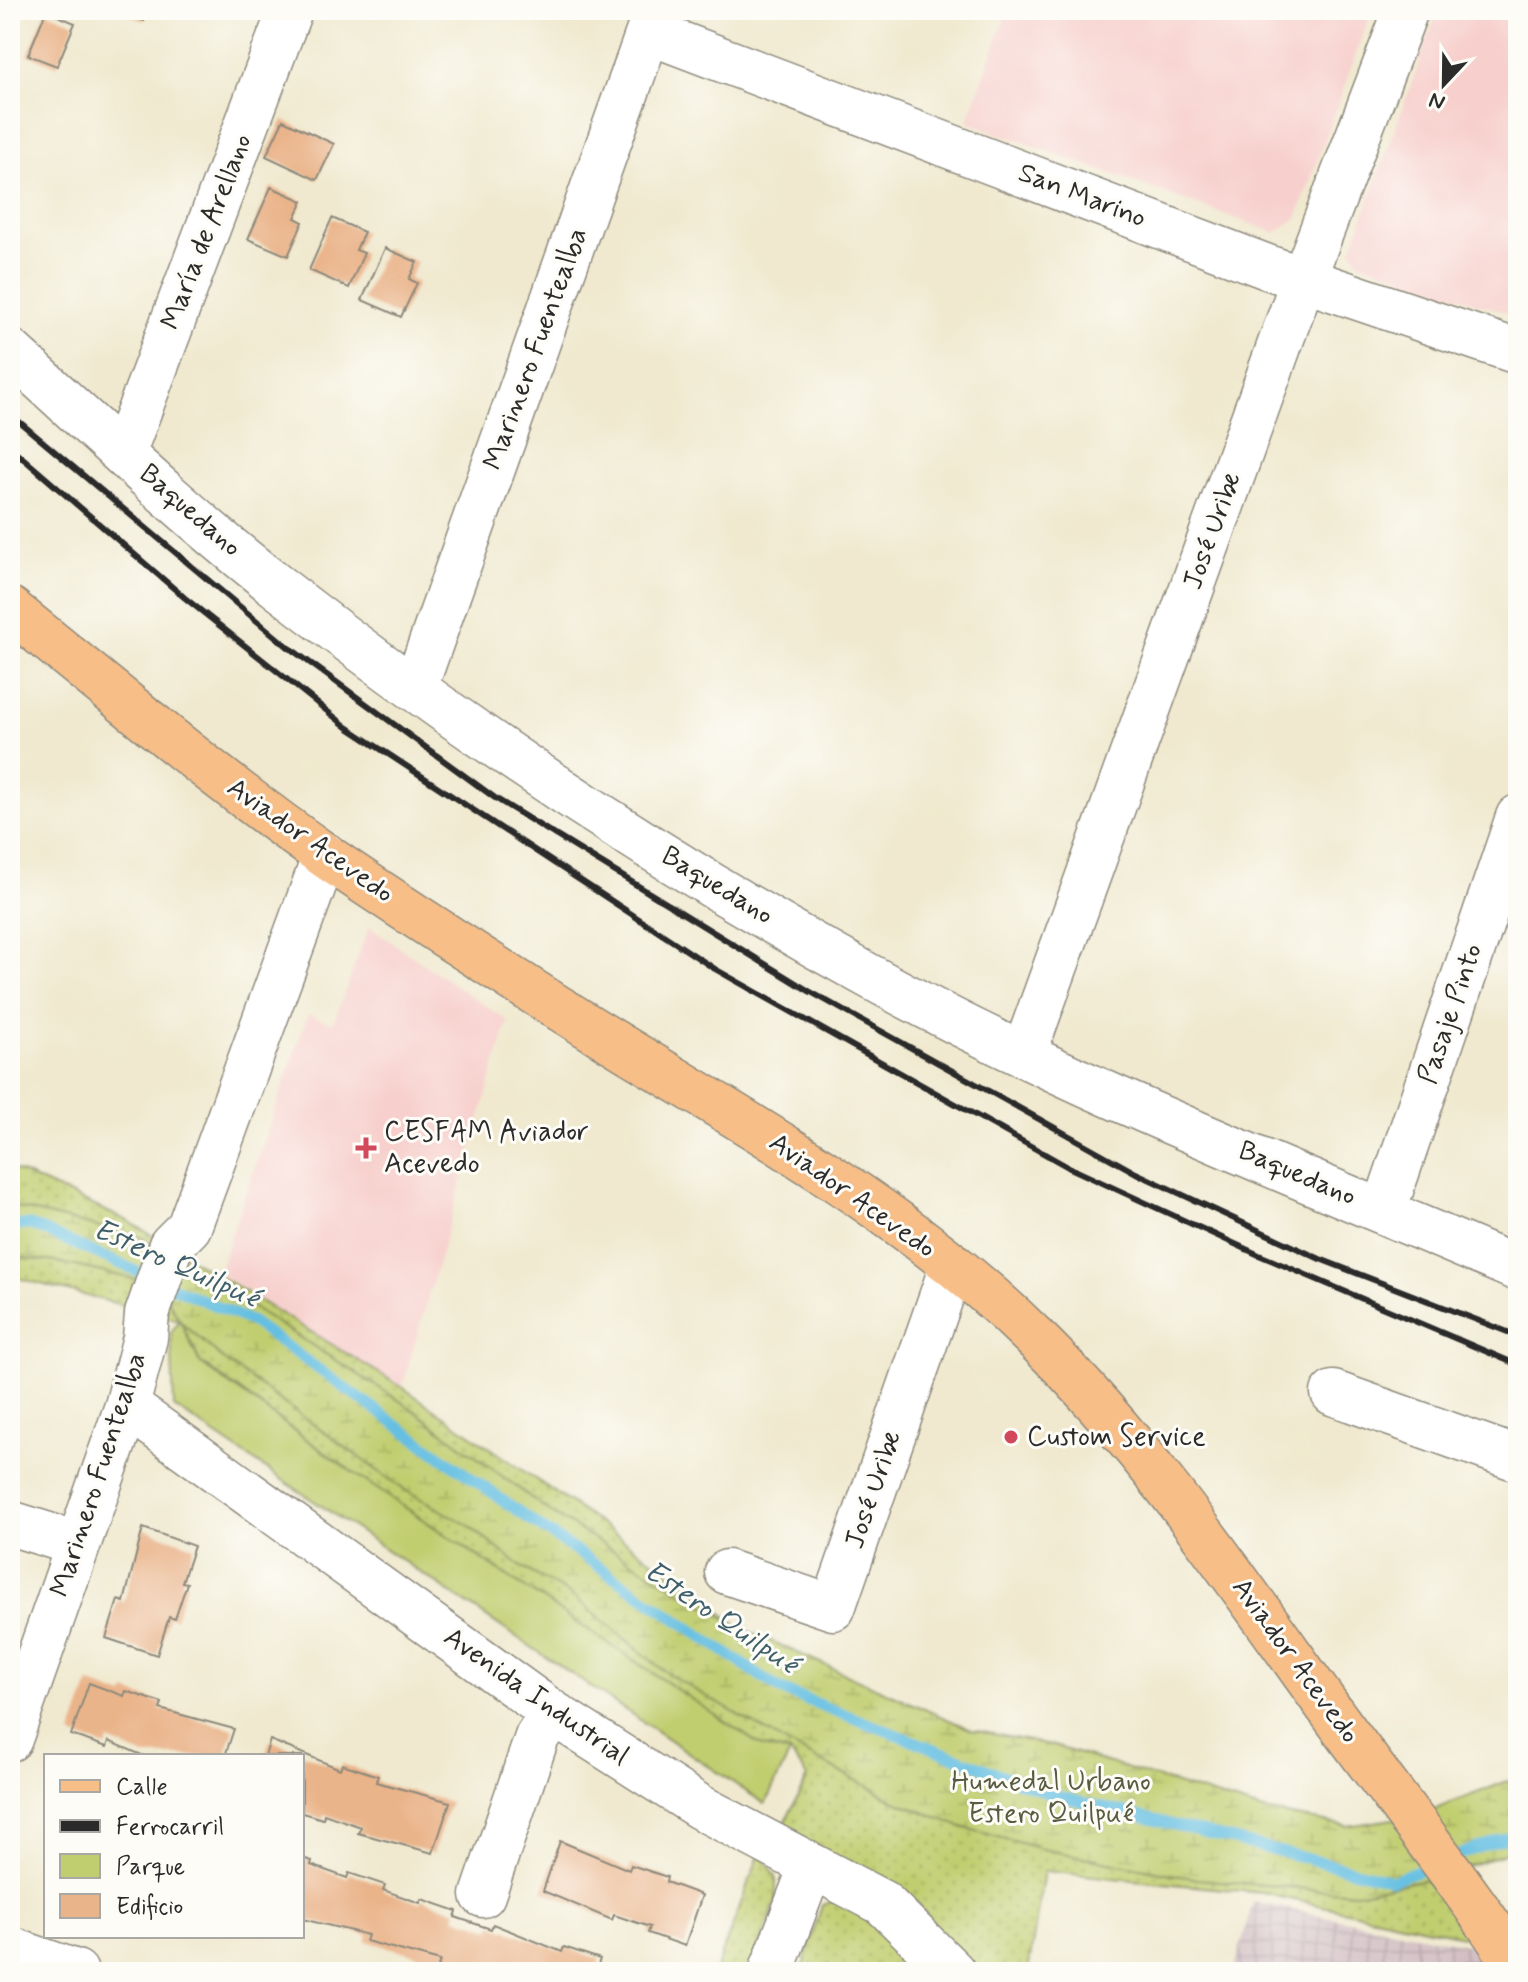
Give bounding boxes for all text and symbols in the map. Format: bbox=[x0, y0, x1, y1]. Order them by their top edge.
north arrow bbox=[1404, 44, 1484, 124]
text: N bbox=[1425, 85, 1449, 116]
street label: María de Arellano bbox=[153, 129, 261, 335]
street label: San Marino bbox=[1013, 155, 1151, 237]
street label: Marinero Fuentealba bbox=[475, 223, 597, 475]
street label: Baquedano bbox=[131, 456, 249, 566]
street label: José Uribe bbox=[1175, 467, 1251, 595]
street label: Aviador Acevedo bbox=[219, 770, 401, 912]
street label: Baquedano bbox=[654, 838, 780, 934]
street label: Pasaje Pinto bbox=[1410, 939, 1492, 1089]
place label: CESFAM Aviador Acevedo bbox=[384, 1114, 589, 1183]
street label: Aviador Acevedo bbox=[761, 1125, 943, 1267]
street label: Baquedano bbox=[1232, 1133, 1362, 1215]
marker: CESFAM Aviador Acevedo bbox=[355, 1137, 377, 1159]
water label: Estero Quilpué bbox=[87, 1210, 268, 1319]
street label: Marinero Fuentealba bbox=[42, 1348, 156, 1602]
place label: Custom Service bbox=[1027, 1419, 1206, 1456]
street label: José Uribe bbox=[837, 1426, 911, 1554]
marker: Custom Service bbox=[1002, 1428, 1020, 1446]
water label: Estero Quilpué bbox=[636, 1552, 809, 1686]
street label: Aviador Acevedo bbox=[1222, 1571, 1368, 1751]
street label: Avenida Industrial bbox=[436, 1619, 636, 1775]
legend bbox=[44, 1754, 304, 1938]
park label: Humedal Urbano Estero Quilpué bbox=[951, 1764, 1151, 1833]
text: Calle bbox=[116, 1772, 168, 1803]
text: Ferrocarril bbox=[116, 1812, 224, 1843]
text: Parque bbox=[116, 1852, 185, 1883]
text: Edificio bbox=[116, 1892, 183, 1923]

